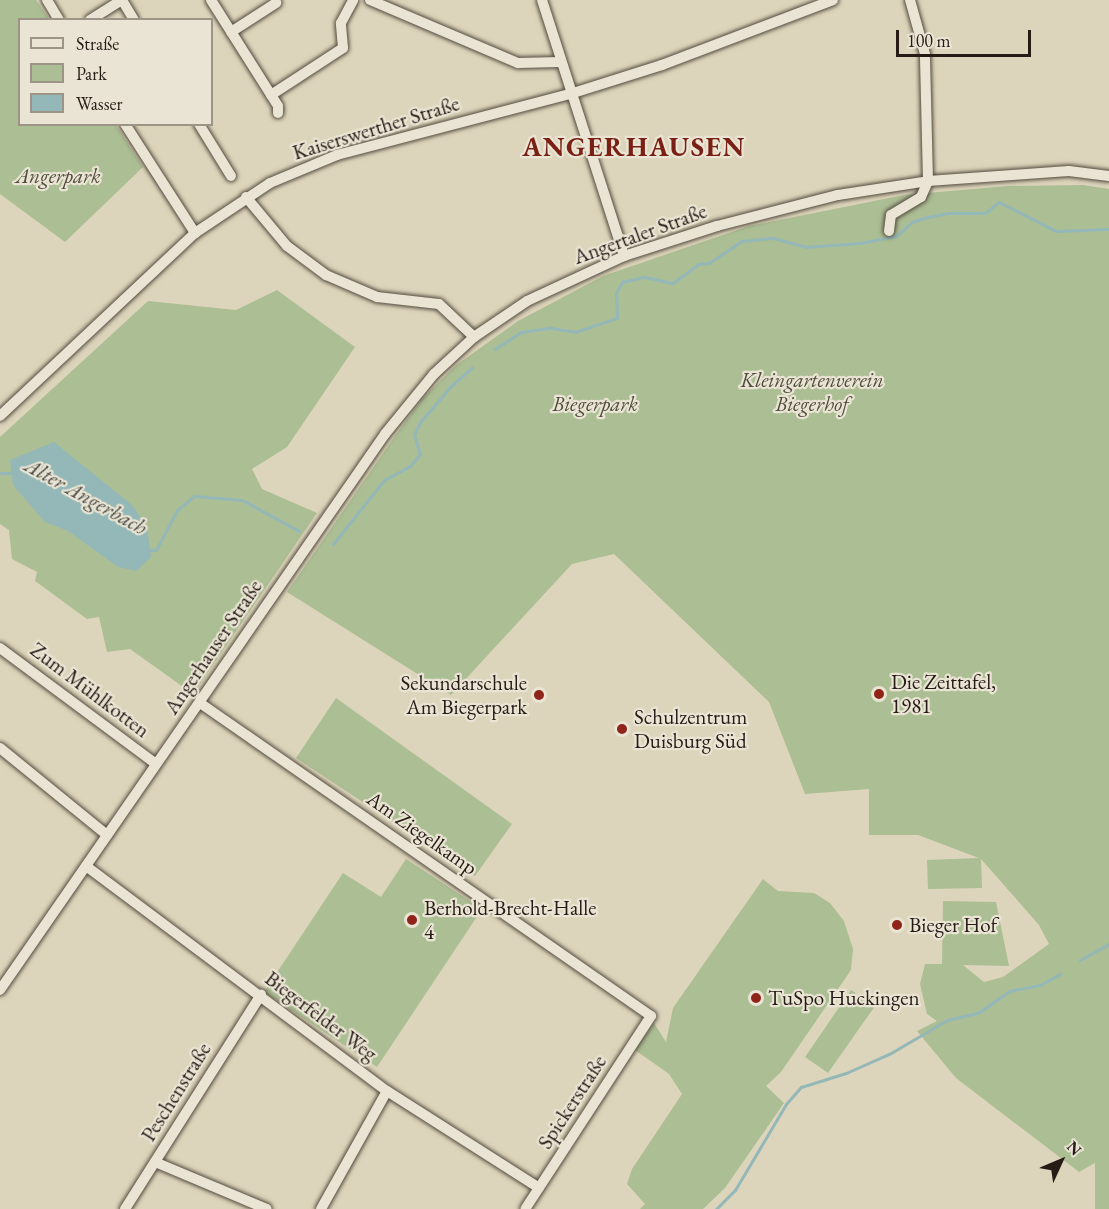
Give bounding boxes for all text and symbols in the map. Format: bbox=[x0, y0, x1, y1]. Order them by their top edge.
legend bbox=[18, 18, 213, 126]
scale bar bbox=[899, 18, 1034, 56]
text: 100 m bbox=[907, 29, 951, 52]
text: Straße bbox=[76, 32, 119, 55]
text: Park bbox=[76, 62, 107, 85]
street label: Kaiserswerther Straße bbox=[290, 91, 462, 165]
text: Wasser bbox=[76, 92, 123, 115]
district label: ANGERHAUSEN bbox=[522, 131, 746, 163]
park label: Angerpark bbox=[16, 163, 100, 189]
street label: Angertaler Straße bbox=[570, 198, 710, 270]
park label: Kleingartenverein Biegerhof bbox=[740, 367, 884, 417]
park label: Biegerpark bbox=[552, 391, 638, 417]
water label: Alter Angerbach bbox=[20, 452, 152, 540]
street label: Angerhauser Straße bbox=[159, 575, 267, 719]
street label: Zum Mühlkotten bbox=[25, 637, 155, 743]
place label: Die Zeittafel, 1981 bbox=[891, 669, 996, 719]
place label: Sekundarschule Am Biegerpark bbox=[401, 670, 527, 720]
marker: Die Zeittafel, 1981 bbox=[872, 687, 886, 701]
marker: Sekundarschule Am Biegerpark bbox=[532, 688, 546, 702]
place label: Schulzentrum Duisburg Süd bbox=[634, 704, 747, 754]
marker: Schulzentrum Duisburg Süd bbox=[615, 722, 629, 736]
street label: Am Ziegelkamp bbox=[362, 786, 482, 880]
place label: Berhold-Brecht-Halle 4 bbox=[424, 895, 597, 945]
place label: Bieger Hof bbox=[909, 912, 997, 938]
marker: Berhold-Brecht-Halle 4 bbox=[405, 913, 419, 927]
marker: Bieger Hof bbox=[890, 918, 904, 932]
street label: Biegerfelder Weg bbox=[260, 966, 382, 1066]
place label: TuSpo Huckingen bbox=[768, 985, 920, 1011]
marker: TuSpo Huckingen bbox=[749, 991, 763, 1005]
street label: Peschenstraße bbox=[136, 1038, 216, 1146]
street label: Spickerstraße bbox=[532, 1050, 612, 1154]
north arrow bbox=[1031, 1131, 1091, 1191]
text: N bbox=[1062, 1136, 1086, 1160]

